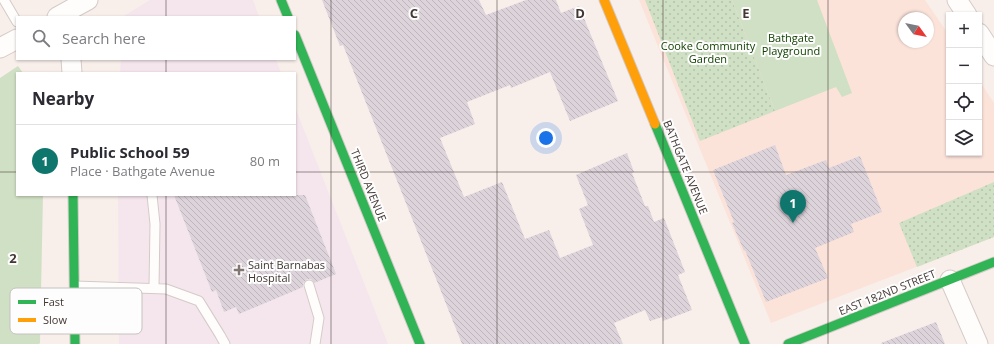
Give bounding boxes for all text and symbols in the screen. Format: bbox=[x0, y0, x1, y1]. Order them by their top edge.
text: C bbox=[410, 4, 418, 22]
text: D bbox=[575, 4, 585, 22]
text: E bbox=[742, 4, 750, 22]
north arrow bbox=[898, 12, 934, 48]
map controls bbox=[946, 12, 982, 156]
button: + bbox=[946, 12, 982, 48]
search box bbox=[16, 16, 296, 60]
icon: search bbox=[30, 27, 52, 49]
text: Search here bbox=[62, 28, 146, 48]
park label: Bathgate Playground bbox=[762, 30, 820, 58]
park label: Cooke Community Garden bbox=[661, 38, 756, 66]
button: − bbox=[946, 48, 982, 84]
button: locate bbox=[946, 84, 982, 120]
text: Nearby bbox=[32, 87, 94, 110]
street label: BATHGATE AVENUE bbox=[660, 118, 712, 216]
button: layers bbox=[946, 120, 982, 156]
your location bbox=[536, 128, 556, 148]
text: Public School 59 bbox=[70, 142, 190, 162]
street label: THIRD AVENUE bbox=[348, 147, 390, 223]
text: 1 bbox=[41, 152, 49, 170]
text: 80 m bbox=[250, 152, 280, 170]
text: Place · Bathgate Avenue bbox=[70, 162, 215, 180]
pin: 1 bbox=[780, 190, 806, 223]
text: 2 bbox=[9, 249, 17, 267]
place label: Saint Barnabas Hospital bbox=[248, 257, 325, 285]
marker: Saint Barnabas Hospital bbox=[233, 264, 245, 276]
street label: EAST 182ND STREET bbox=[836, 266, 938, 318]
legend bbox=[10, 288, 142, 334]
text: Fast bbox=[43, 294, 64, 309]
text: Slow bbox=[43, 312, 67, 327]

